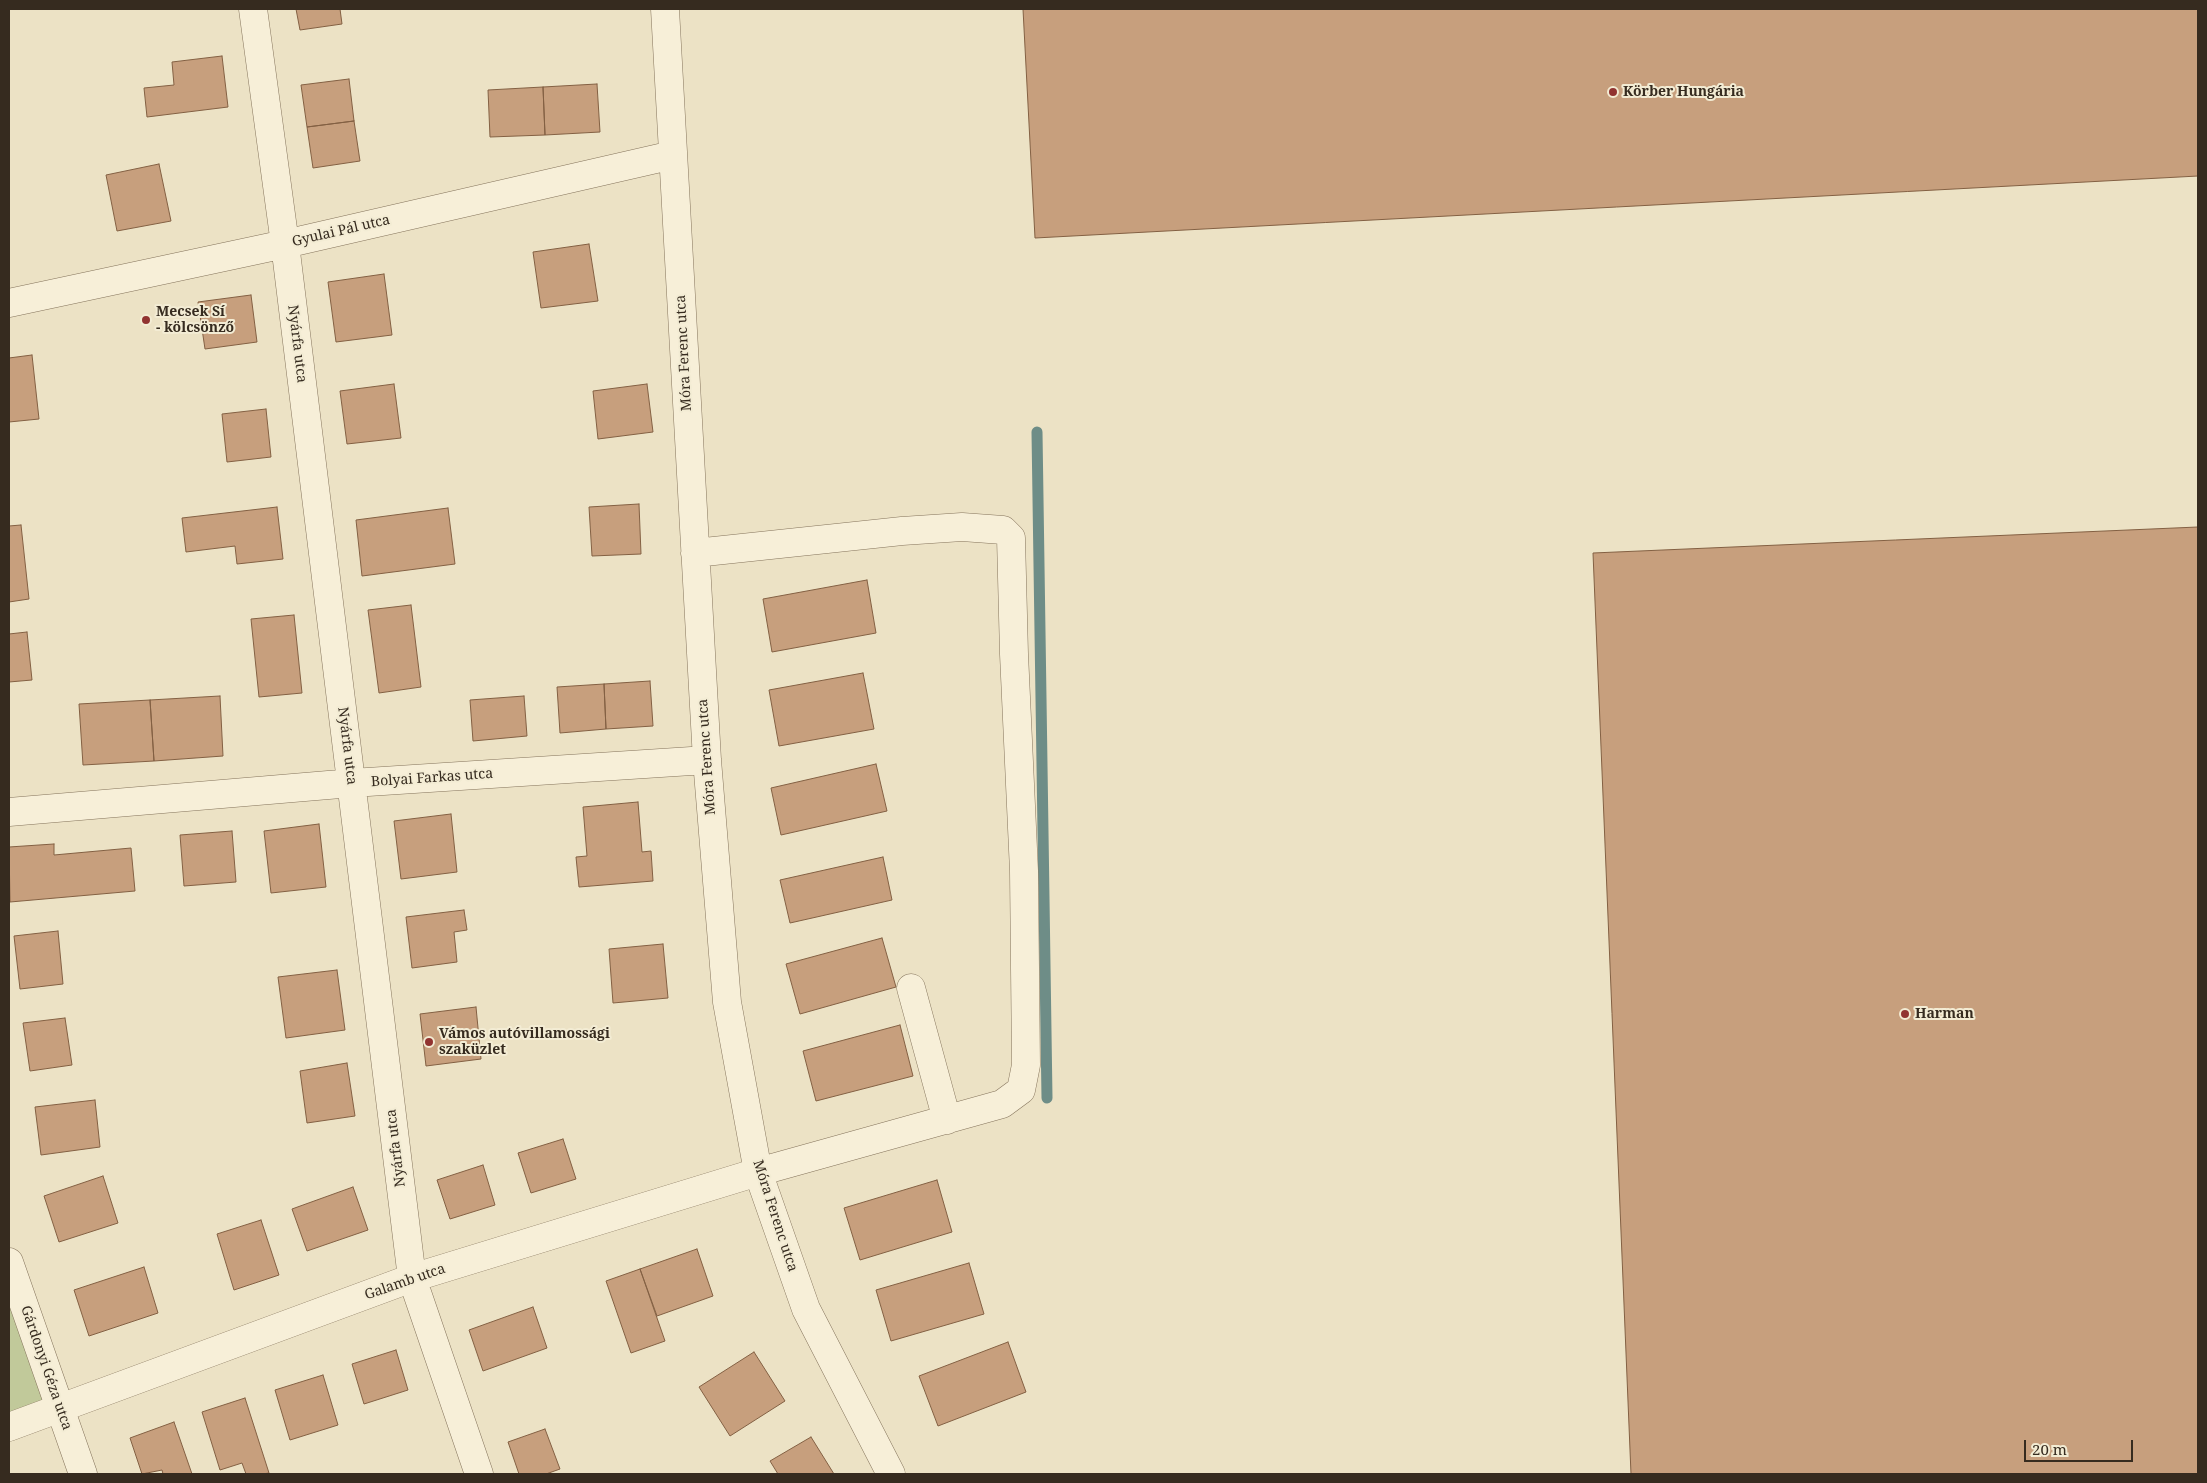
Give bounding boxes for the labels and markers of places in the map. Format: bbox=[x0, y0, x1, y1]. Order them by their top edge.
place label: Körber Hungária bbox=[1623, 84, 1744, 100]
marker: Körber Hungária bbox=[1607, 86, 1619, 98]
place label: Mecsek Sí - kölcsönző bbox=[156, 304, 234, 336]
marker: Mecsek Sí - kölcsönző bbox=[140, 314, 152, 326]
place label: Harman bbox=[1915, 1006, 1974, 1022]
marker: Harman bbox=[1899, 1008, 1911, 1020]
place label: Vámos autóvillamossági szaküzlet bbox=[439, 1026, 610, 1058]
marker: Vámos autóvillamossági szaküzlet bbox=[423, 1036, 435, 1048]

